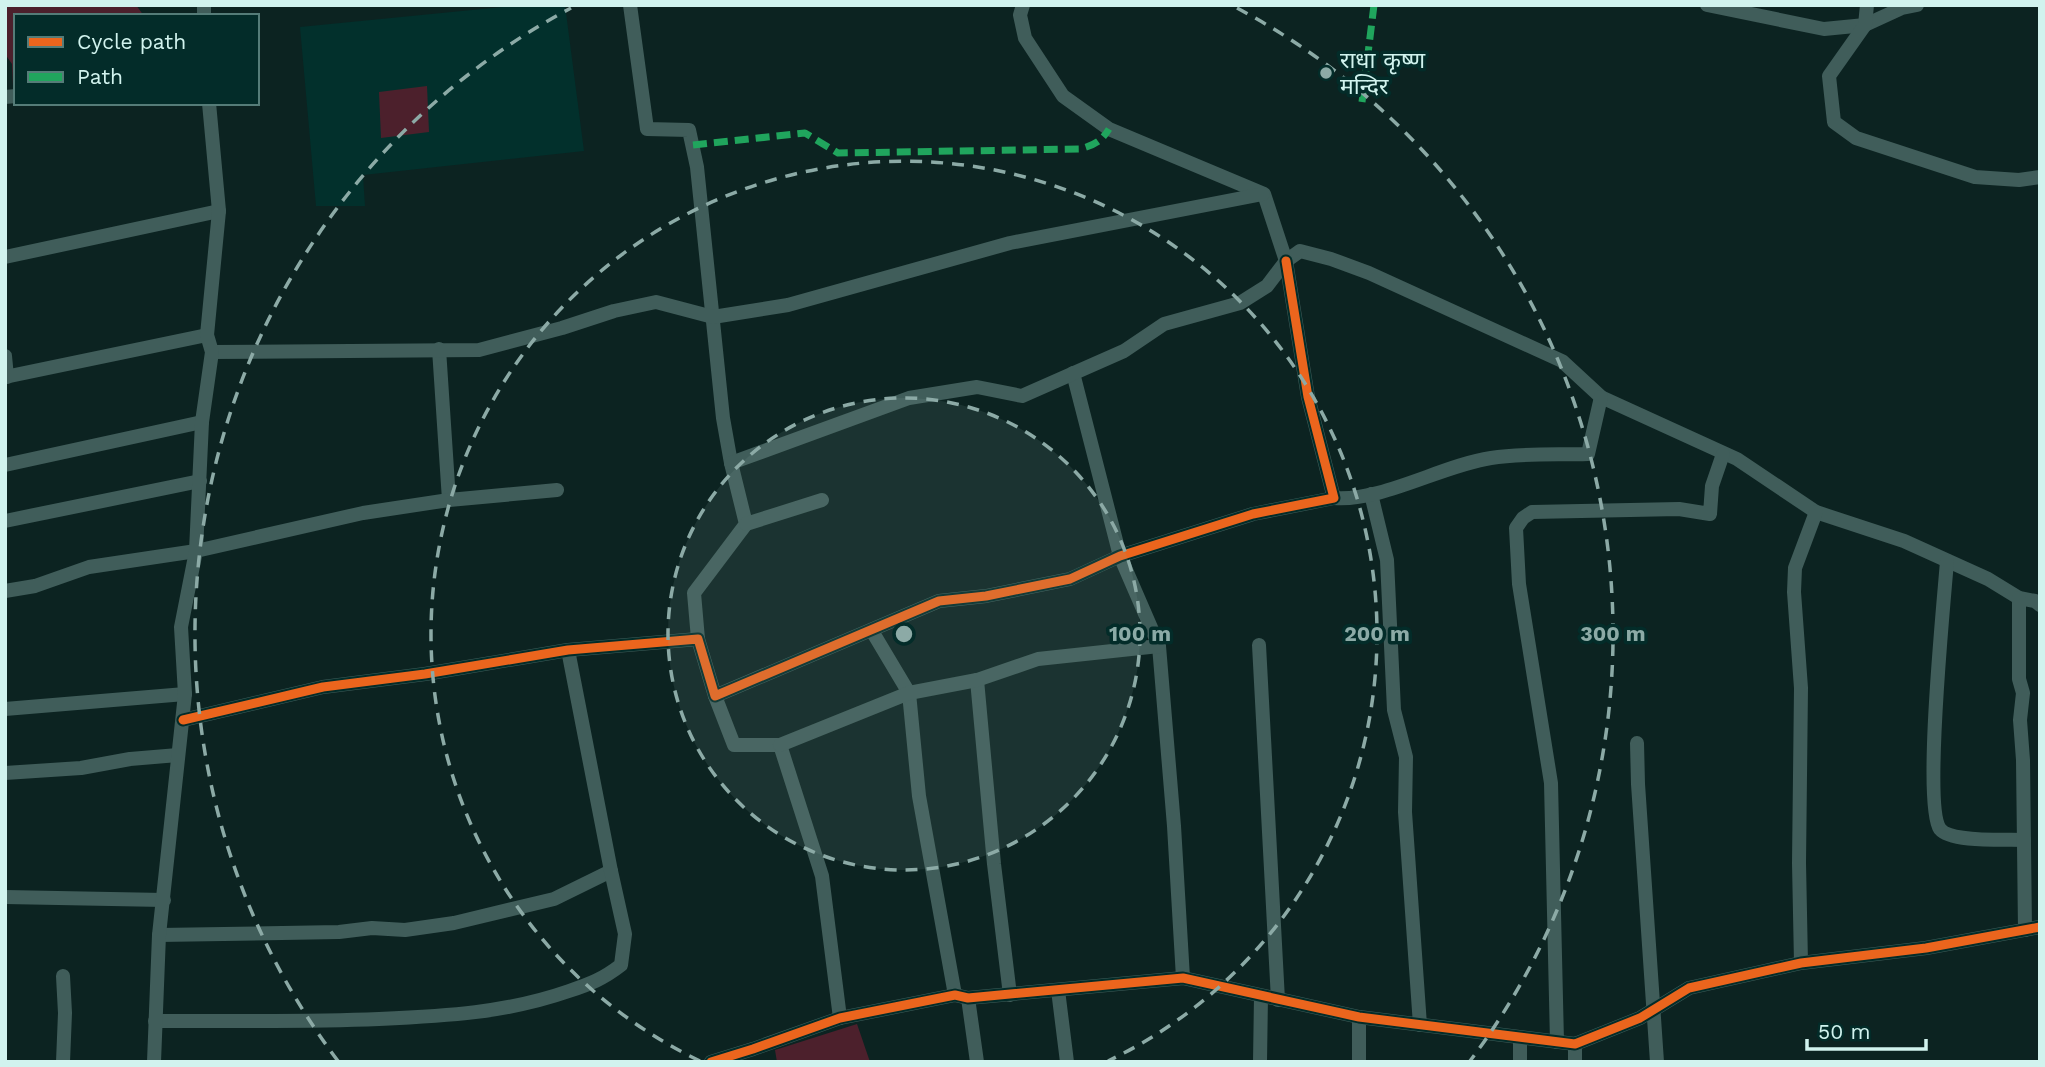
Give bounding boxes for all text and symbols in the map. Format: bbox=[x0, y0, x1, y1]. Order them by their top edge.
legend bbox=[14, 14, 259, 105]
text: Cycle path bbox=[77, 29, 186, 54]
place label: राधा कृष्ण मन्दिर bbox=[1340, 47, 1425, 100]
text: Path bbox=[77, 64, 123, 89]
marker: राधा कृष्ण मन्दिर bbox=[1318, 65, 1334, 81]
text: 100 m bbox=[1109, 621, 1171, 646]
text: 200 m bbox=[1344, 621, 1410, 646]
text: 300 m bbox=[1580, 621, 1646, 646]
centre of rings bbox=[892, 622, 916, 646]
scale bar bbox=[1807, 1007, 1926, 1052]
text: 50 m bbox=[1818, 1019, 1870, 1044]

